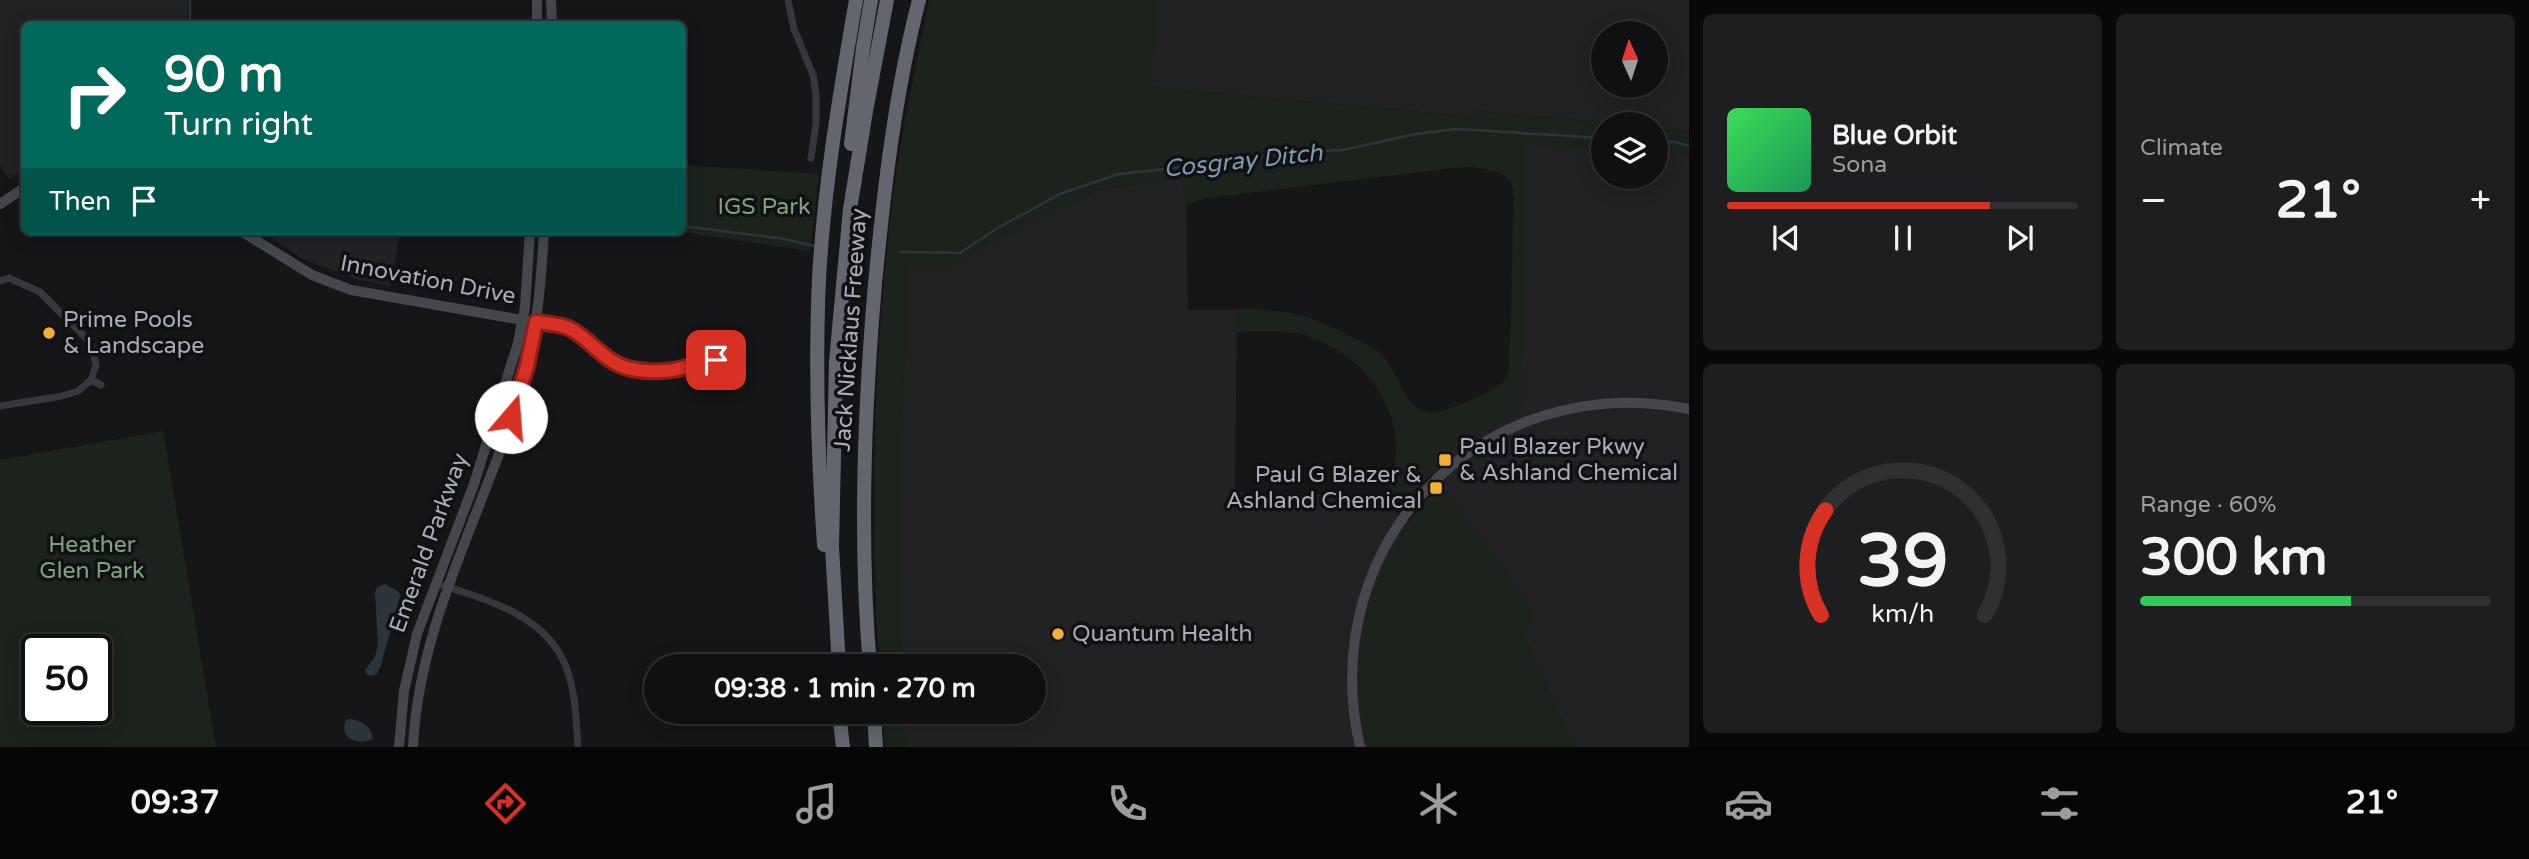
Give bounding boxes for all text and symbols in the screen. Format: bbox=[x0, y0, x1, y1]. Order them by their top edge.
north arrow bbox=[1591, 21, 1668, 98]
map controls bbox=[1591, 21, 1668, 189]
text: 90 m bbox=[164, 46, 283, 105]
icon: right bbox=[49, 49, 140, 140]
text: Turn right bbox=[164, 106, 313, 144]
button: layers bbox=[1591, 112, 1668, 189]
text: Blue Orbit bbox=[1832, 120, 1957, 151]
text: Climate bbox=[2140, 134, 2223, 162]
water label: Cosgray Ditch bbox=[1162, 138, 1325, 184]
text: Sona bbox=[1832, 151, 1887, 179]
text: 21° bbox=[2276, 169, 2361, 232]
text: − bbox=[2140, 178, 2167, 224]
text: + bbox=[2470, 178, 2491, 224]
icon: arrive bbox=[125, 182, 163, 220]
text: Then bbox=[49, 186, 111, 217]
park label: IGS Park bbox=[717, 193, 811, 221]
street label: Jack Nicklaus Freeway bbox=[829, 207, 873, 453]
icon: previous bbox=[1767, 219, 1805, 257]
icon: pause bbox=[1884, 219, 1922, 257]
icon: next bbox=[2001, 219, 2039, 257]
street label: Innovation Drive bbox=[338, 249, 518, 311]
place label: Prime Pools & Landscape bbox=[63, 306, 204, 360]
marker: Prime Pools & Landscape bbox=[41, 325, 57, 341]
pin bbox=[686, 330, 746, 390]
icon: arrive bbox=[697, 341, 735, 379]
position arrow bbox=[474, 380, 548, 454]
place label: Paul Blazer Pkwy & Ashland Chemical bbox=[1459, 433, 1678, 487]
street label: Emerald Parkway bbox=[384, 449, 474, 637]
marker: Paul Blazer Pkwy & Ashland Chemical bbox=[1437, 452, 1453, 468]
place label: Paul G Blazer & Ashland Chemical bbox=[1226, 461, 1422, 515]
marker: Paul G Blazer & Ashland Chemical bbox=[1428, 480, 1444, 496]
text: Range · 60% bbox=[2140, 491, 2276, 519]
text: 39 bbox=[1857, 518, 1948, 606]
text: 300 km bbox=[2140, 526, 2328, 589]
park label: Heather Glen Park bbox=[39, 531, 145, 585]
text: km/h bbox=[1871, 598, 1934, 628]
place label: Quantum Health bbox=[1072, 620, 1253, 648]
marker: Quantum Health bbox=[1050, 626, 1066, 642]
speed limit sign: 50 bbox=[21, 634, 112, 725]
text: 09:38 · 1 min · 270 m bbox=[714, 673, 976, 704]
icon: directions bbox=[481, 779, 530, 828]
icon: music bbox=[792, 779, 841, 828]
icon: phone bbox=[1103, 779, 1152, 828]
icon: climate bbox=[1414, 779, 1463, 828]
icon: car bbox=[1724, 779, 1773, 828]
icon: filters bbox=[2035, 779, 2084, 828]
text: 09:37 bbox=[131, 784, 220, 822]
text: 21° bbox=[2346, 784, 2398, 822]

